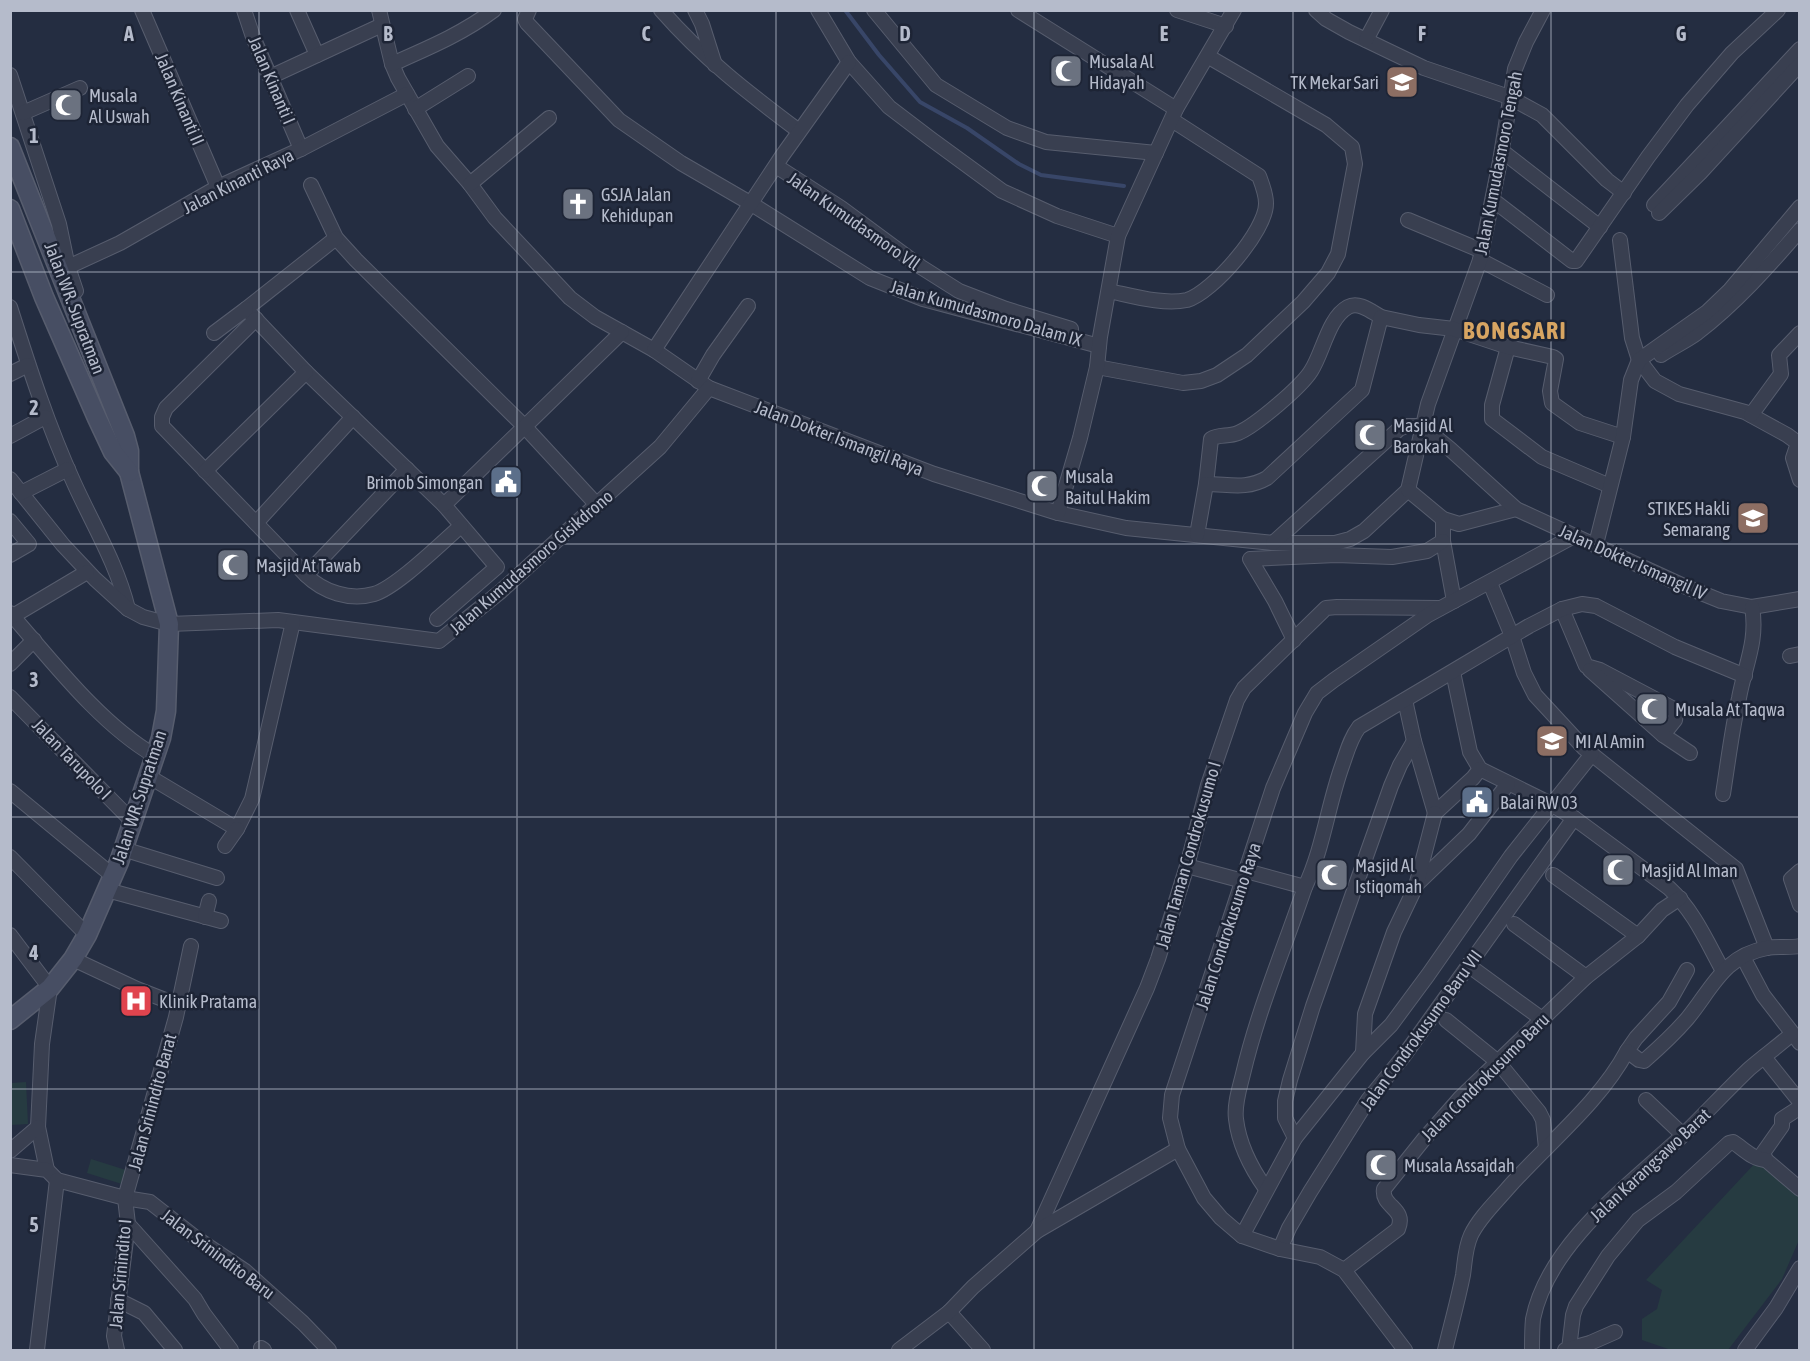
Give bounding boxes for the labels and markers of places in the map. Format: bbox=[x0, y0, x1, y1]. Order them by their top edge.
place label: Musala Al Hidayah bbox=[1089, 51, 1154, 93]
mosque icon: Musala Al Hidayah bbox=[1048, 53, 1084, 89]
school or university icon: TK Mekar Sari bbox=[1384, 64, 1420, 100]
place label: TK Mekar Sari bbox=[1290, 72, 1379, 93]
place label: Musala Al Uswah bbox=[89, 85, 150, 127]
mosque icon: Musala Al Uswah bbox=[48, 87, 84, 123]
place label: GSJA Jalan Kehidupan bbox=[601, 184, 673, 226]
church icon: GSJA Jalan Kehidupan bbox=[560, 186, 596, 222]
place label: Masjid Al Barokah bbox=[1393, 415, 1453, 457]
mosque icon: Masjid Al Barokah bbox=[1352, 417, 1388, 453]
public building icon: Brimob Simongan bbox=[488, 464, 524, 500]
place label: Musala Baitul Hakim bbox=[1065, 466, 1150, 508]
mosque icon: Musala Baitul Hakim bbox=[1024, 468, 1060, 504]
place label: Brimob Simongan bbox=[366, 472, 483, 493]
place label: STIKES Hakli Semarang bbox=[1648, 498, 1730, 540]
school or university icon: STIKES Hakli Semarang bbox=[1735, 500, 1771, 536]
mosque icon: Masjid At Tawab bbox=[215, 547, 251, 583]
place label: Masjid At Tawab bbox=[256, 555, 361, 576]
mosque icon: Musala At Taqwa bbox=[1634, 691, 1670, 727]
place label: Musala At Taqwa bbox=[1675, 699, 1785, 720]
school or university icon: MI Al Amin bbox=[1534, 723, 1570, 759]
place label: MI Al Amin bbox=[1575, 731, 1645, 752]
public building icon: Balai RW 03 bbox=[1459, 784, 1495, 820]
place label: Balai RW 03 bbox=[1500, 792, 1578, 813]
mosque icon: Masjid Al Iman bbox=[1600, 852, 1636, 888]
place label: Masjid Al Istiqomah bbox=[1355, 855, 1422, 897]
mosque icon: Masjid Al Istiqomah bbox=[1314, 857, 1350, 893]
place label: Masjid Al Iman bbox=[1641, 860, 1738, 881]
hospital icon: Klinik Pratama bbox=[118, 983, 154, 1019]
place label: Klinik Pratama bbox=[159, 991, 257, 1012]
mosque icon: Musala Assajdah bbox=[1363, 1147, 1399, 1183]
place label: Musala Assajdah bbox=[1404, 1155, 1515, 1176]

